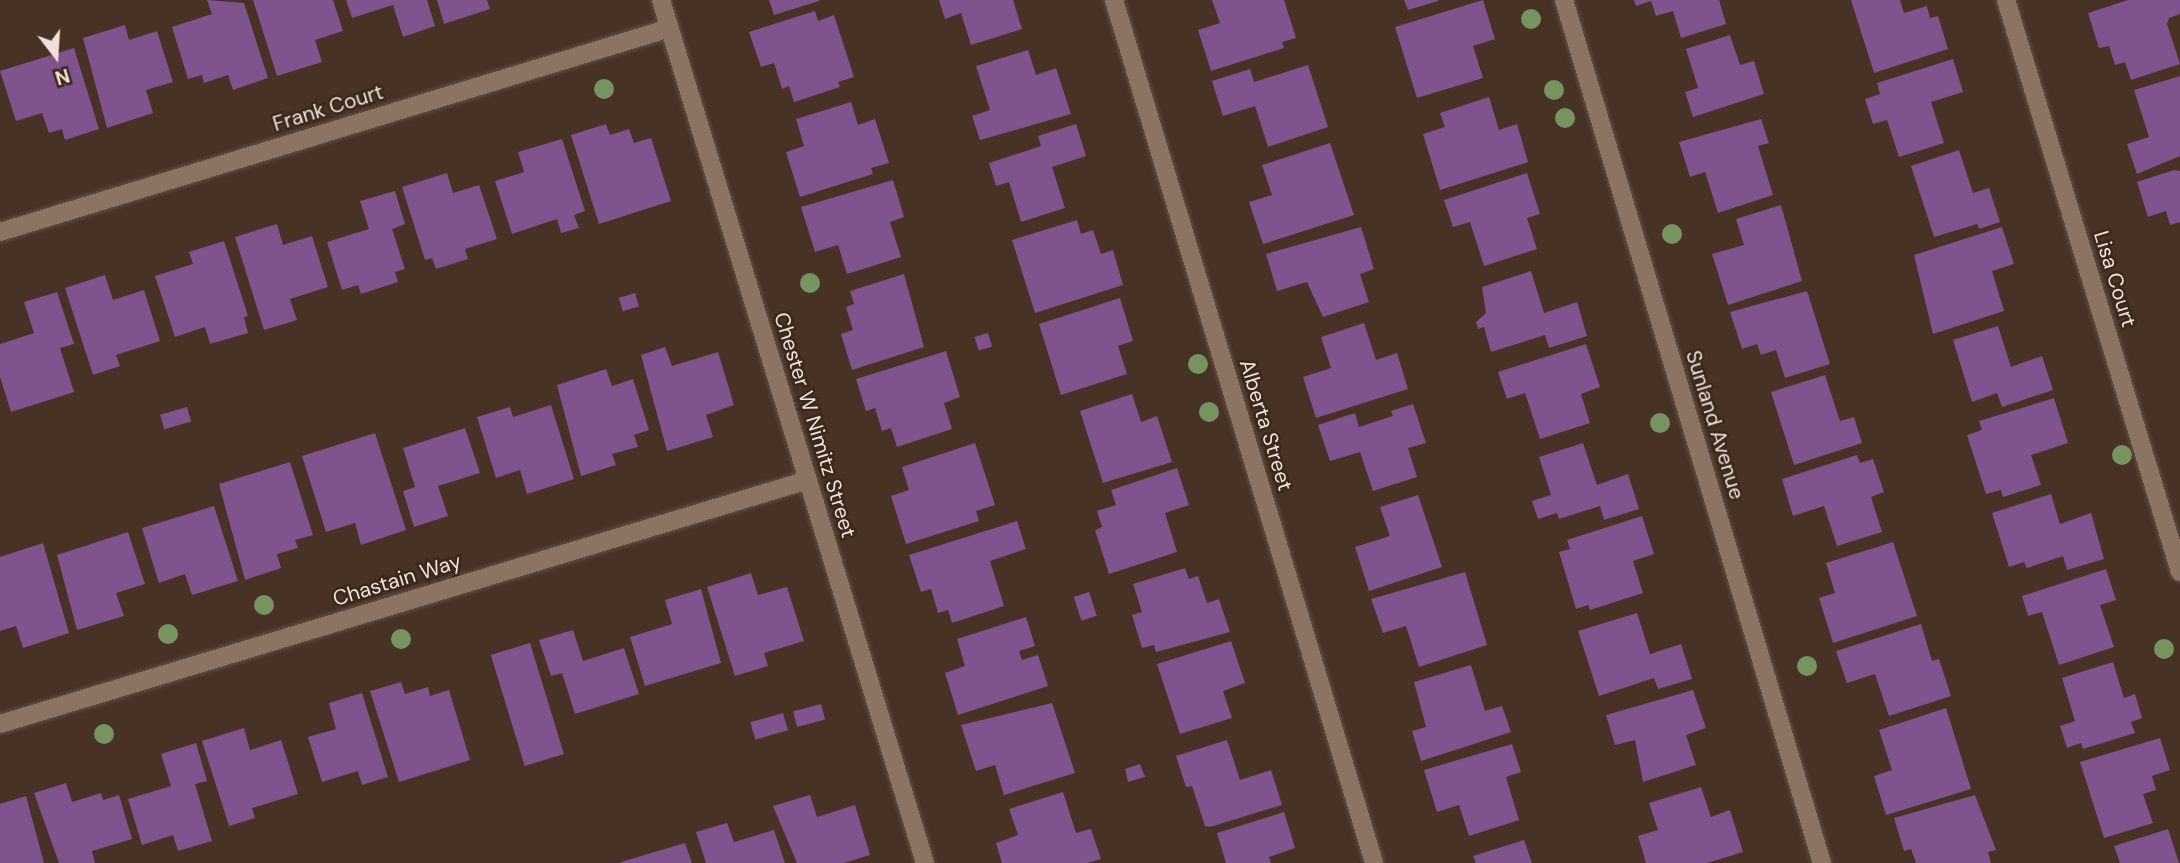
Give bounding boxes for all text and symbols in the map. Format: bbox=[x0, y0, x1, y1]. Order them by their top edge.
north arrow bbox=[21, 21, 91, 91]
text: N bbox=[52, 63, 73, 91]
street label: Frank Court bbox=[270, 79, 386, 137]
street label: Lisa Court bbox=[2088, 228, 2142, 330]
street label: Chester W Nimitz Street bbox=[769, 309, 861, 541]
street label: Sunland Avenue bbox=[1680, 347, 1750, 503]
street label: Alberta Street bbox=[1234, 356, 1298, 494]
street label: Chastain Way bbox=[330, 548, 464, 612]

